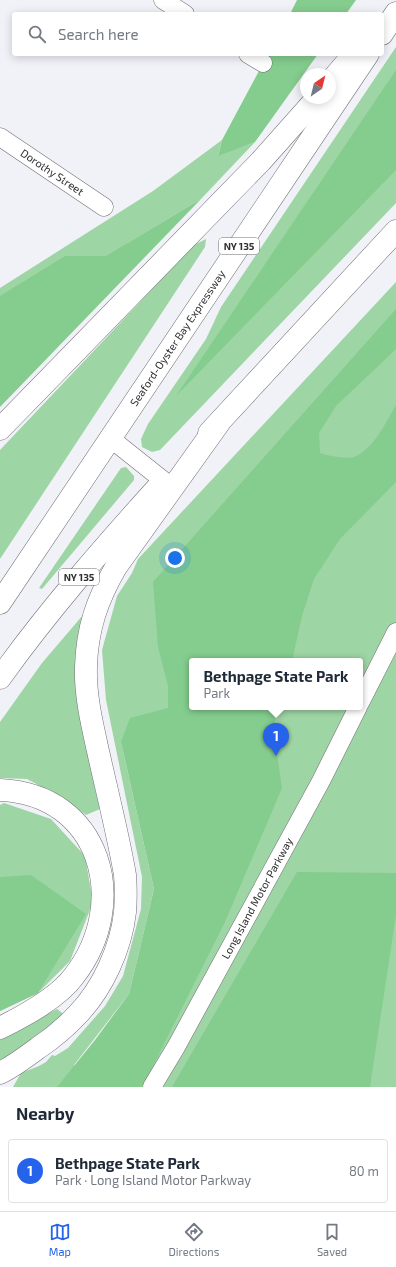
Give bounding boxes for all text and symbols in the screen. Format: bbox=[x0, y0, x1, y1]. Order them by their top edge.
search box bbox=[12, 12, 384, 56]
icon: search bbox=[26, 23, 48, 45]
text: Search here bbox=[58, 25, 139, 43]
north arrow bbox=[300, 68, 336, 104]
street label: Dorothy Street bbox=[18, 146, 87, 198]
road number: NY 135 bbox=[219, 238, 259, 254]
street label: Seaford-Oyster Bay Expressway bbox=[127, 267, 228, 408]
your location bbox=[165, 548, 185, 568]
road number: NY 135 bbox=[59, 569, 99, 585]
popup bbox=[189, 658, 363, 710]
text: Bethpage State Park bbox=[204, 667, 348, 685]
text: Park bbox=[204, 685, 230, 701]
pin: 1 bbox=[263, 723, 289, 756]
street label: Long Island Motor Parkway bbox=[218, 835, 295, 961]
text: Nearby bbox=[16, 1103, 74, 1123]
text: Bethpage State Park bbox=[55, 1154, 200, 1172]
text: 1 bbox=[27, 1163, 33, 1179]
text: 80 m bbox=[349, 1163, 379, 1179]
text: Park · Long Island Motor Parkway bbox=[55, 1172, 251, 1188]
tab: Map bbox=[49, 1221, 71, 1258]
tab: Directions bbox=[169, 1221, 219, 1258]
tab: Saved bbox=[317, 1221, 347, 1258]

